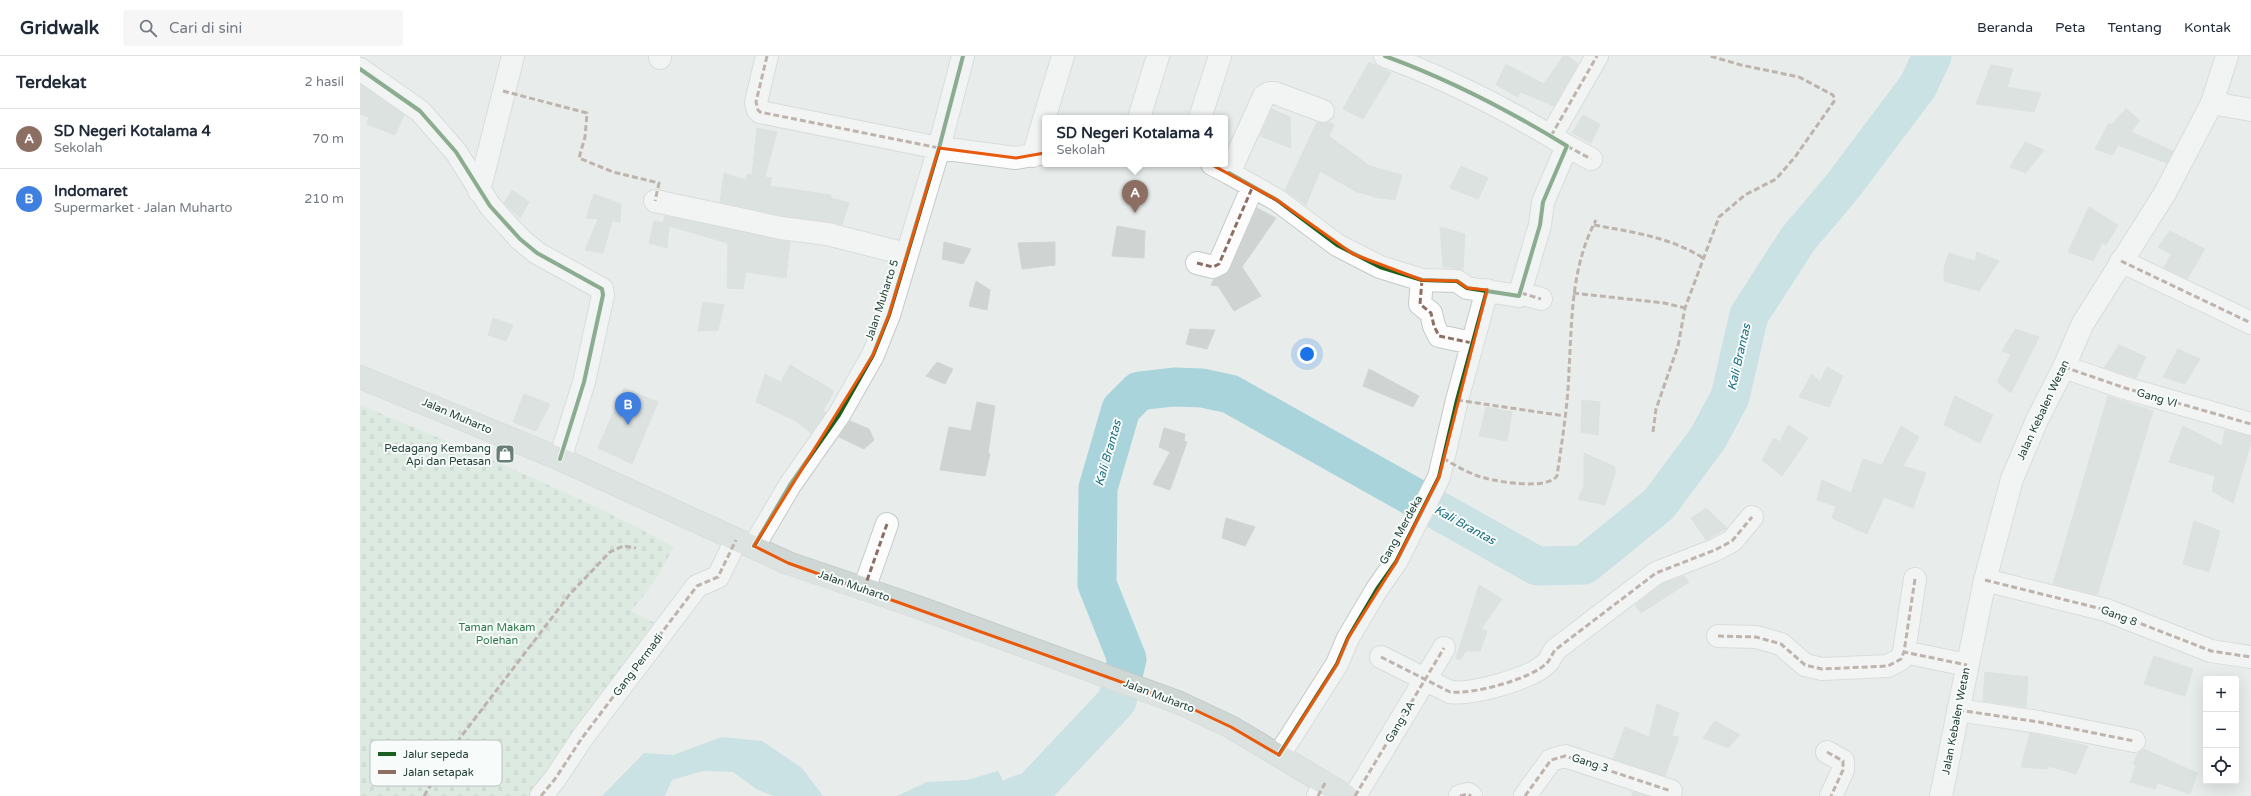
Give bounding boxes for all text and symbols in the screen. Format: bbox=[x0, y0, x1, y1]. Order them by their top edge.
search box bbox=[123, 10, 403, 46]
text: Gridwalk bbox=[20, 17, 99, 39]
icon: search bbox=[137, 17, 159, 39]
text: Cari di sini bbox=[169, 19, 242, 37]
text: Beranda bbox=[1977, 19, 2033, 36]
text: Peta bbox=[2055, 19, 2085, 36]
text: Tentang bbox=[2107, 19, 2162, 36]
text: Kontak bbox=[2184, 19, 2231, 36]
text: Terdekat bbox=[16, 72, 86, 93]
text: 2 hasil bbox=[305, 74, 344, 90]
popup bbox=[1042, 115, 1228, 167]
text: SD Negeri Kotalama 4 bbox=[54, 122, 211, 140]
text: SD Negeri Kotalama 4 bbox=[1056, 124, 1214, 142]
text: A bbox=[24, 131, 34, 147]
text: 70 m bbox=[312, 131, 344, 147]
text: Sekolah bbox=[54, 140, 103, 156]
text: Sekolah bbox=[1056, 142, 1105, 158]
pin: A bbox=[1122, 180, 1148, 213]
text: Indomaret bbox=[54, 182, 128, 200]
text: B bbox=[24, 191, 34, 207]
text: 210 m bbox=[304, 191, 344, 207]
text: Supermarket · Jalan Muharto bbox=[54, 200, 233, 216]
street label: Jalan Muharto 5 bbox=[863, 258, 901, 342]
water label: Kali Brantas bbox=[1725, 321, 1754, 392]
your location bbox=[1297, 344, 1317, 364]
street label: Jalan Kebalen Wetan bbox=[2014, 358, 2072, 462]
street label: Gang VI bbox=[2135, 386, 2179, 410]
pin: B bbox=[615, 392, 641, 425]
street label: Jalan Muharto bbox=[420, 395, 494, 437]
water label: Kali Brantas bbox=[1092, 417, 1124, 487]
place label: Pedagang Kembang Api dan Petasan bbox=[384, 442, 491, 468]
shop icon: Pedagang Kembang Api dan Petasan bbox=[494, 443, 516, 465]
street label: Gang Merdeka bbox=[1377, 493, 1425, 567]
water label: Kali Brantas bbox=[1432, 502, 1499, 548]
street label: Jalan Muharto bbox=[816, 568, 892, 604]
street label: Gang 8 bbox=[2099, 603, 2139, 629]
park label: Taman Makam Polehan bbox=[459, 621, 535, 647]
street label: Gang Permadi bbox=[610, 631, 666, 699]
street label: Jalan Kebalen Wetan bbox=[1939, 666, 1973, 776]
map controls bbox=[2203, 676, 2239, 784]
button: + bbox=[2203, 676, 2239, 712]
street label: Jalan Muharto bbox=[1122, 677, 1197, 716]
street label: Gang 3A bbox=[1383, 699, 1417, 745]
button: − bbox=[2203, 712, 2239, 748]
legend bbox=[370, 740, 502, 786]
text: Jalur sepeda bbox=[403, 748, 469, 761]
button: locate bbox=[2203, 748, 2239, 784]
street label: Gang 3 bbox=[1570, 751, 1610, 775]
text: Jalan setapak bbox=[403, 766, 474, 779]

